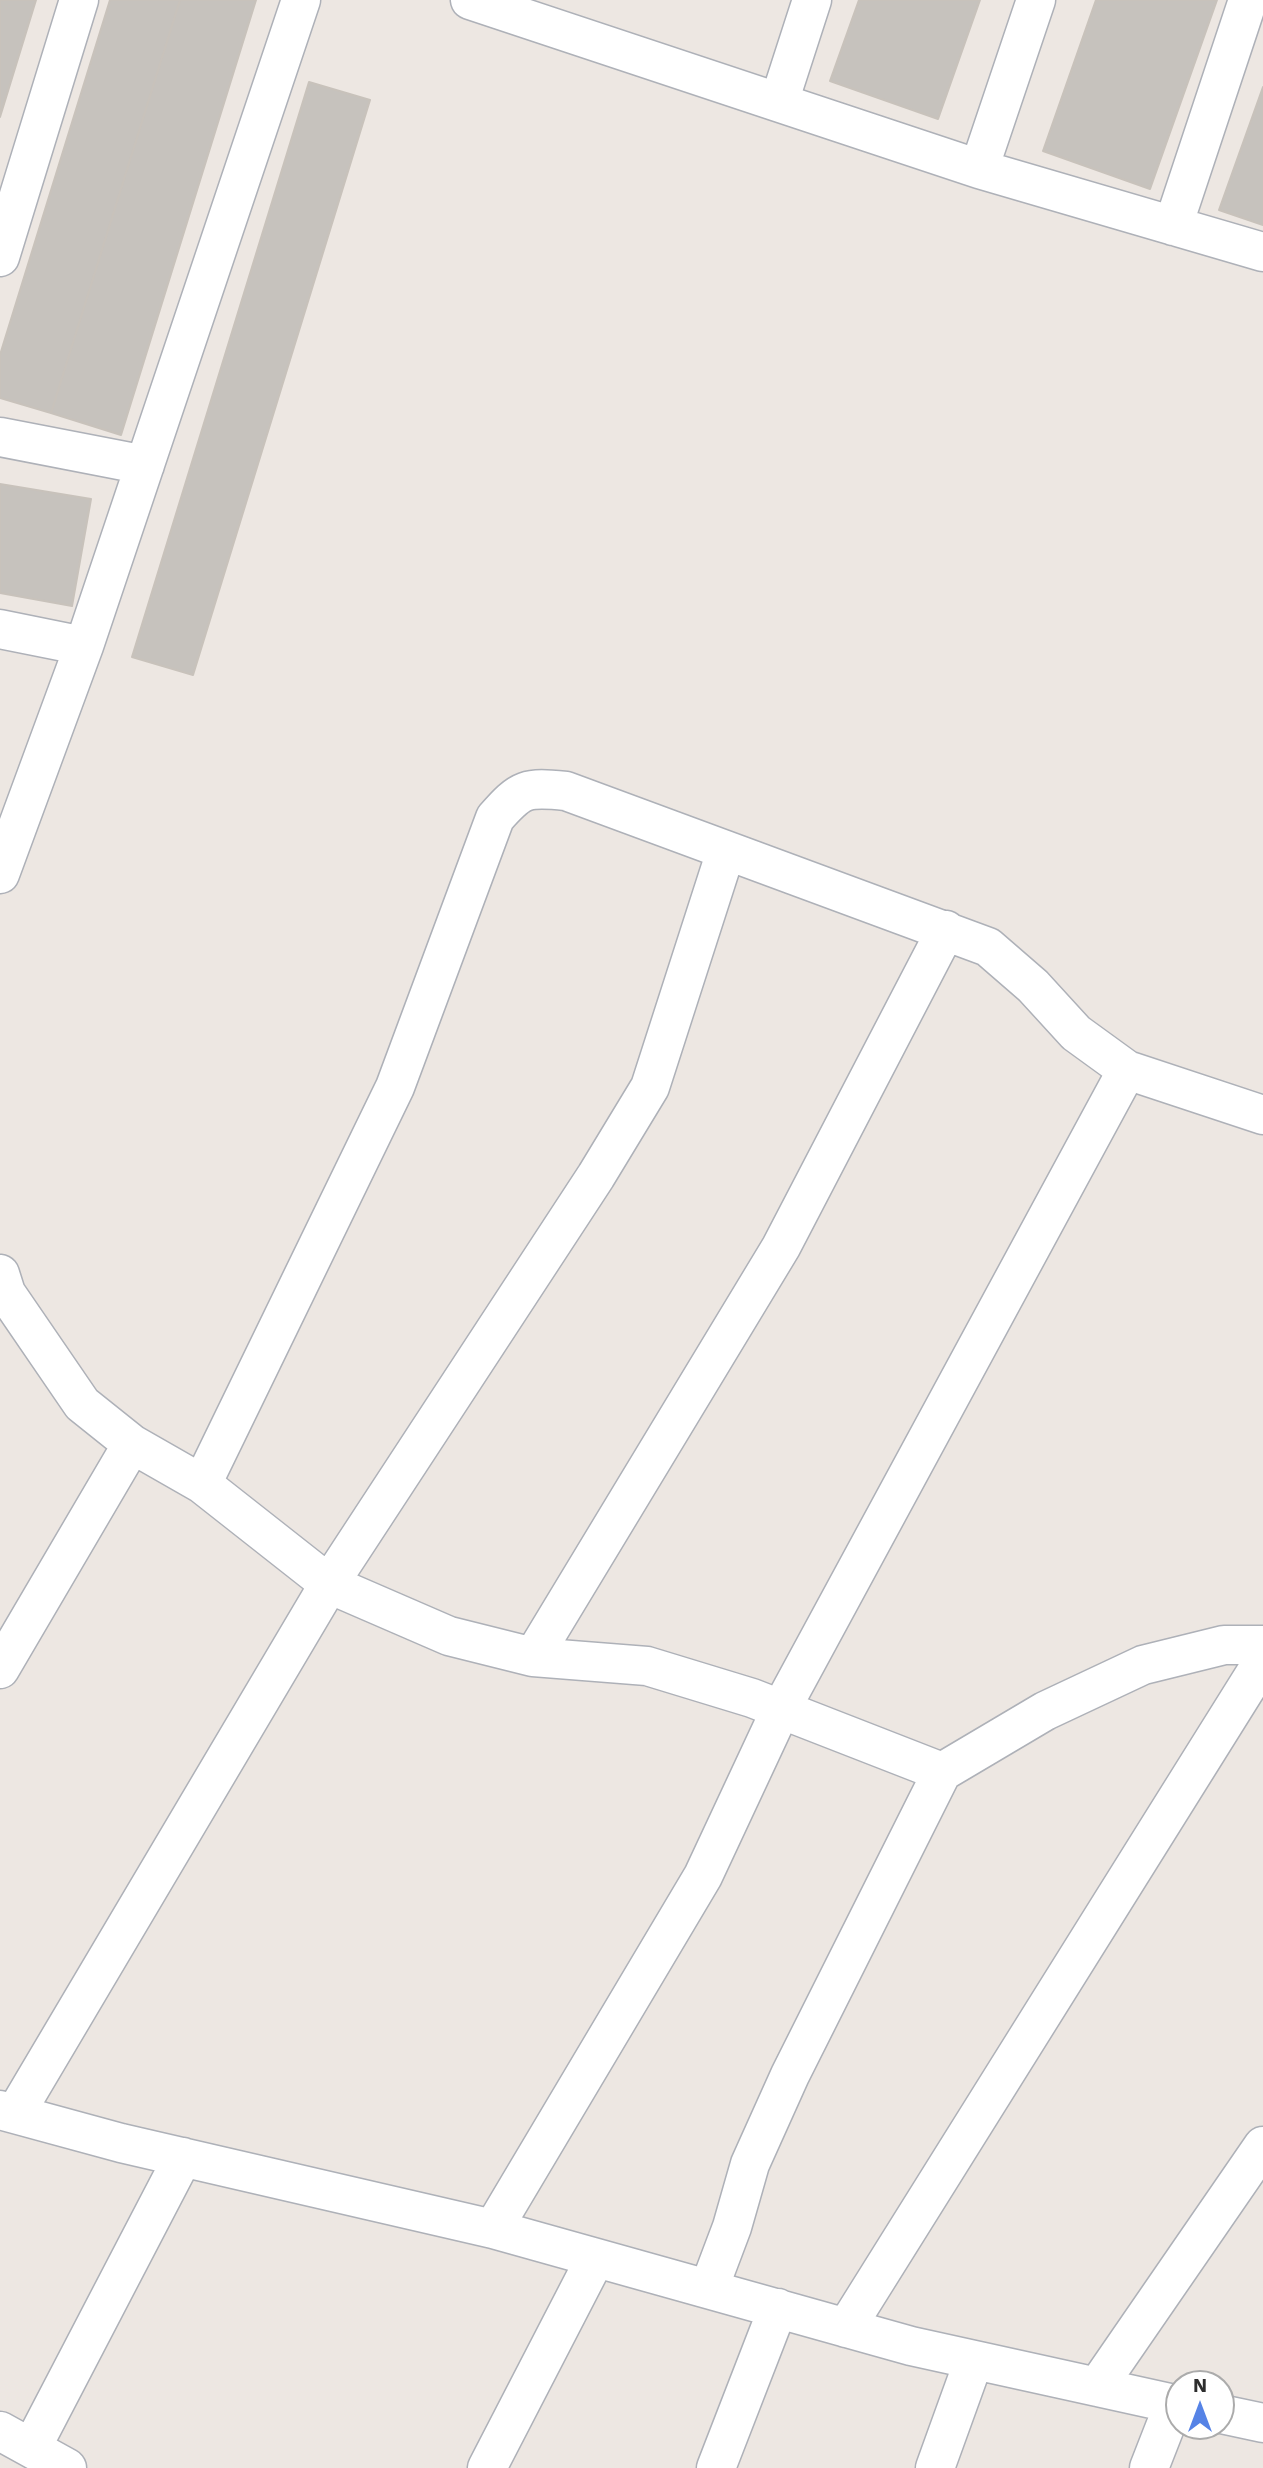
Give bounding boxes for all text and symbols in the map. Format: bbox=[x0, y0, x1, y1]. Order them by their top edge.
north arrow bbox=[1165, 2370, 1235, 2440]
text: N bbox=[1193, 2374, 1207, 2397]

